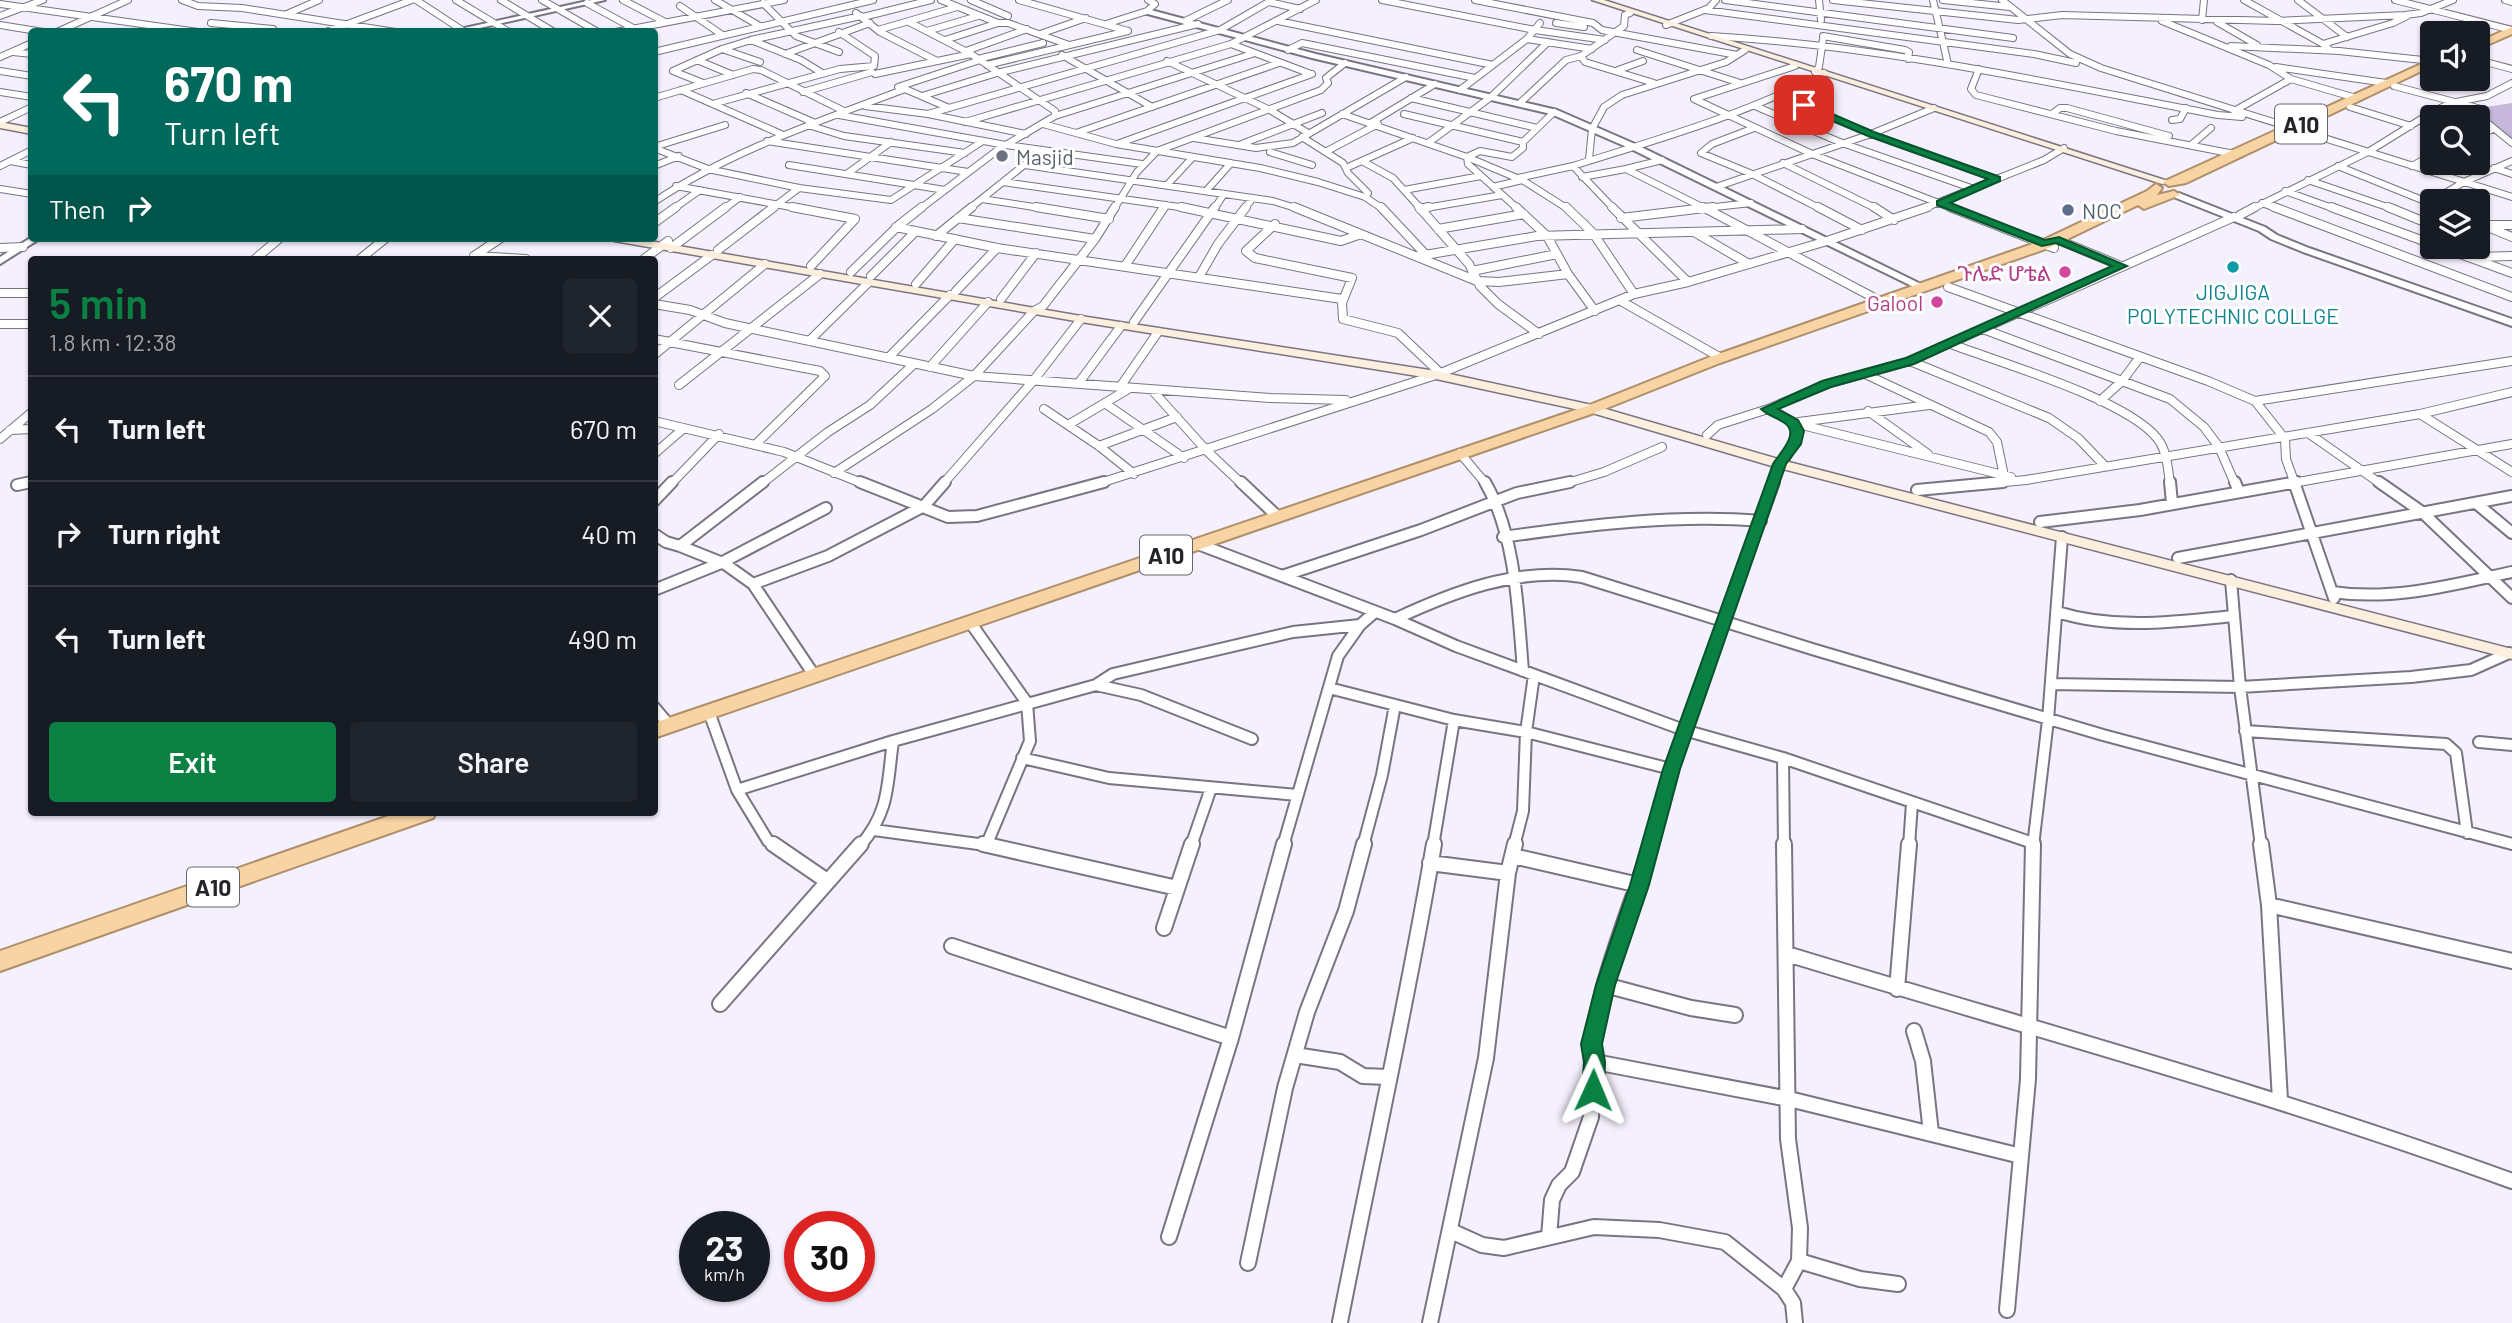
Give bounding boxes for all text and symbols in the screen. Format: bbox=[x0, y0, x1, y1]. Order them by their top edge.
map controls bbox=[2420, 21, 2490, 259]
button: sound bbox=[2420, 21, 2490, 91]
text: 670 m bbox=[164, 53, 293, 112]
icon: left bbox=[49, 56, 140, 147]
pin bbox=[1774, 75, 1834, 135]
icon: arrive bbox=[1785, 86, 1823, 124]
road number: A10 bbox=[2275, 105, 2327, 144]
button: search bbox=[2420, 105, 2490, 175]
text: Turn left bbox=[164, 113, 281, 151]
place label: Masjid bbox=[1016, 144, 1074, 169]
marker: Masjid bbox=[994, 148, 1010, 164]
icon: right bbox=[120, 189, 158, 227]
button: layers bbox=[2420, 189, 2490, 259]
text: Then bbox=[49, 193, 106, 224]
place label: NOC bbox=[2082, 198, 2122, 223]
marker: NOC bbox=[2060, 202, 2076, 218]
marker: JIGJIGA POLYTECHNIC COLLGE bbox=[2225, 259, 2241, 275]
place label: ጉሌድ ሆቴል bbox=[1957, 260, 2051, 285]
marker: ጉሌድ ሆቴል bbox=[2057, 264, 2073, 280]
text: 5 min bbox=[49, 277, 148, 327]
button: close bbox=[563, 279, 637, 353]
place label: JIGJIGA POLYTECHNIC COLLGE bbox=[2127, 279, 2339, 328]
place label: Galool bbox=[1867, 290, 1923, 315]
marker: Galool bbox=[1929, 294, 1945, 310]
text: 1.8 km · 12:38 bbox=[49, 328, 177, 356]
icon: left bbox=[49, 410, 87, 448]
text: Turn left bbox=[108, 413, 206, 444]
text: 670 m bbox=[570, 413, 637, 444]
icon: right bbox=[49, 515, 87, 553]
text: Turn right bbox=[108, 518, 221, 549]
text: 40 m bbox=[581, 518, 637, 549]
road number: A10 bbox=[1140, 536, 1192, 575]
icon: left bbox=[49, 620, 87, 658]
text: Turn left bbox=[108, 623, 206, 654]
text: 490 m bbox=[568, 623, 637, 654]
button: Exit bbox=[49, 722, 336, 802]
button: Share bbox=[350, 722, 637, 802]
road number: A10 bbox=[187, 867, 239, 906]
position arrow bbox=[1556, 1053, 1630, 1127]
speed limit sign: 30 bbox=[784, 1211, 875, 1302]
text: 23 bbox=[705, 1226, 744, 1268]
text: km/h bbox=[704, 1263, 745, 1285]

